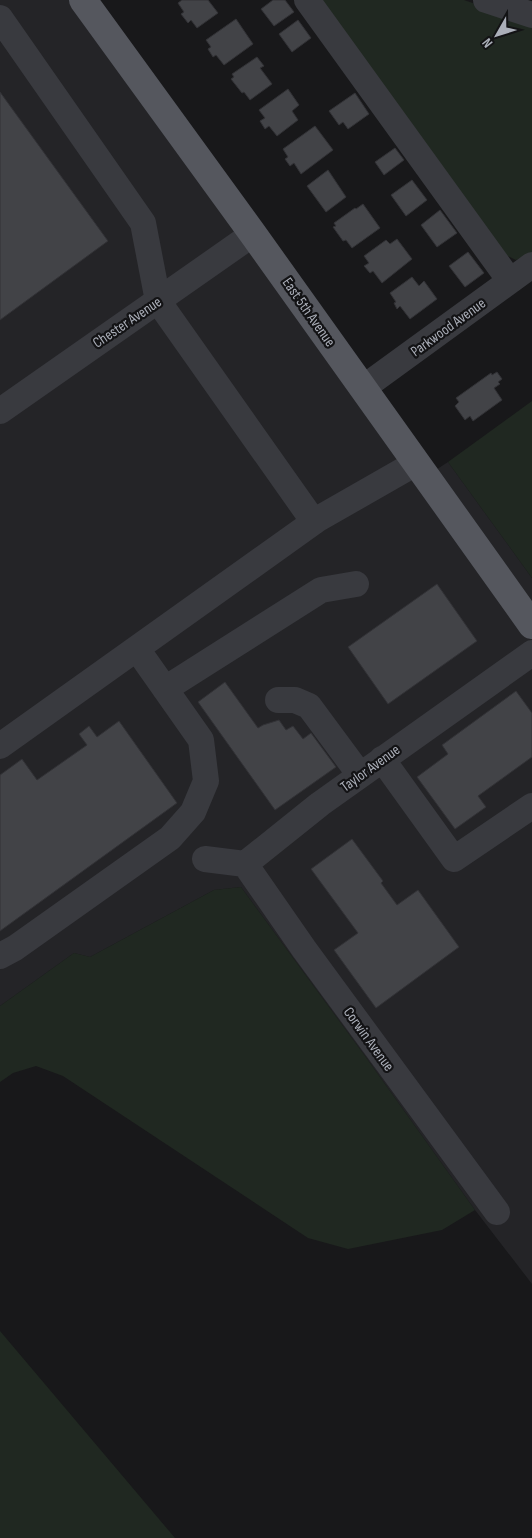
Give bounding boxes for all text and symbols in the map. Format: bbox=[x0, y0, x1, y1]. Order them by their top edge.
north arrow bbox=[472, 10, 522, 60]
text: N bbox=[478, 35, 496, 51]
street label: East 5th Avenue bbox=[278, 274, 339, 351]
street label: Chester Avenue bbox=[89, 292, 165, 352]
street label: Parkwood Avenue bbox=[407, 294, 490, 361]
street label: Taylor Avenue bbox=[337, 740, 404, 796]
street label: Corwin Avenue bbox=[339, 1004, 398, 1075]

